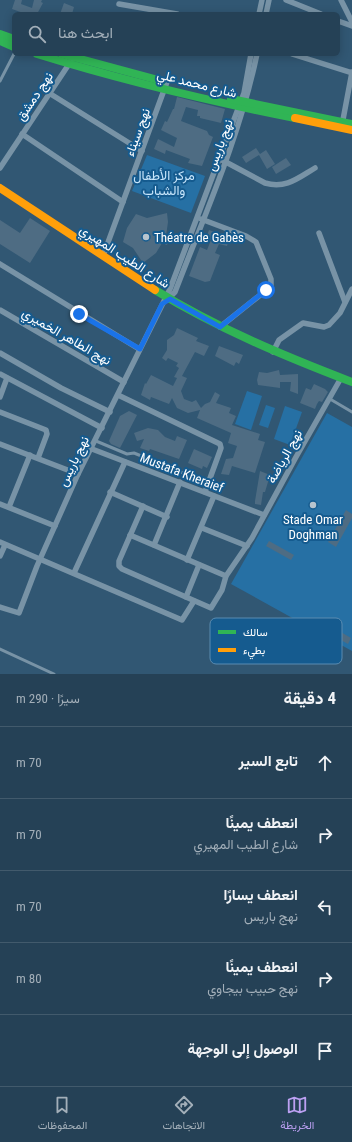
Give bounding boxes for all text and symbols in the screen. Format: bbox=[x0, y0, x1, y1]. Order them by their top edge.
search box bbox=[12, 12, 340, 56]
icon: search bbox=[26, 23, 48, 45]
text: ابحث هنا bbox=[58, 24, 113, 42]
street label: شارع محمد علي bbox=[155, 66, 238, 104]
street label: نهج دمشق bbox=[13, 69, 58, 124]
street label: نهج سيناء bbox=[122, 106, 155, 159]
street label: نهج باريس bbox=[203, 117, 238, 174]
park label: مركز الأطفال والشباب bbox=[133, 168, 195, 199]
street label: شارع الطيب المهيري bbox=[75, 222, 173, 294]
place label: Théatre de Gabès bbox=[154, 230, 244, 245]
marker: Théatre de Gabès bbox=[141, 232, 151, 242]
route start bbox=[257, 281, 275, 299]
street label: نهج الطاهر الخميري bbox=[18, 305, 114, 371]
route end bbox=[70, 305, 88, 323]
street label: نهج الرياضة bbox=[264, 427, 307, 487]
street label: نهج باريس bbox=[55, 433, 94, 490]
street label: Mustafa Kheraief bbox=[138, 450, 226, 495]
marker: Stade Omar Doghman bbox=[308, 500, 318, 510]
place label: Stade Omar Doghman bbox=[283, 512, 343, 542]
legend bbox=[210, 618, 342, 664]
text: سالك bbox=[243, 626, 268, 639]
text: بطيء bbox=[243, 644, 265, 660]
text: 4 دقيقة bbox=[283, 688, 336, 708]
text: سيرًا · 290 m bbox=[16, 691, 80, 706]
text: تابع السير bbox=[239, 752, 298, 770]
icon: ahead bbox=[314, 752, 336, 774]
text: 70 m bbox=[16, 755, 42, 770]
text: انعطف يمينًا bbox=[225, 814, 298, 832]
icon: right bbox=[314, 824, 336, 846]
text: 70 m bbox=[16, 827, 42, 842]
text: شارع الطيب المهيري bbox=[194, 837, 298, 852]
text: انعطف يسارًا bbox=[224, 886, 298, 904]
icon: left bbox=[314, 896, 336, 918]
text: 70 m bbox=[16, 899, 42, 914]
text: نهج باريس bbox=[244, 909, 298, 924]
text: انعطف يمينًا bbox=[225, 958, 298, 976]
icon: right bbox=[314, 968, 336, 990]
text: 80 m bbox=[16, 971, 42, 986]
text: نهج حبيب بيجاوي bbox=[207, 981, 298, 996]
text: الوصول إلى الوجهة bbox=[187, 1040, 298, 1058]
icon: arrive bbox=[314, 1040, 336, 1062]
tab: المحفوظات bbox=[38, 1094, 87, 1135]
tab: الاتجاهات bbox=[162, 1094, 205, 1135]
tab: الخريطة bbox=[280, 1094, 314, 1135]

